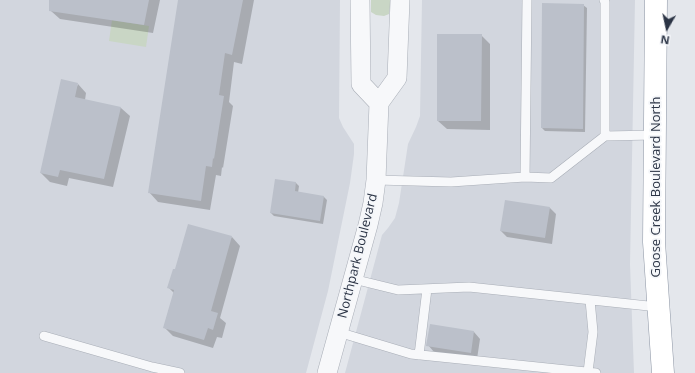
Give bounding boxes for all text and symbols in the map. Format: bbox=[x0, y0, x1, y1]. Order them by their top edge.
north arrow bbox=[647, 8, 687, 48]
text: N bbox=[659, 32, 671, 48]
street label: Goose Creek Boulevard North bbox=[648, 97, 664, 277]
street label: Northpark Boulevard bbox=[335, 192, 381, 320]

